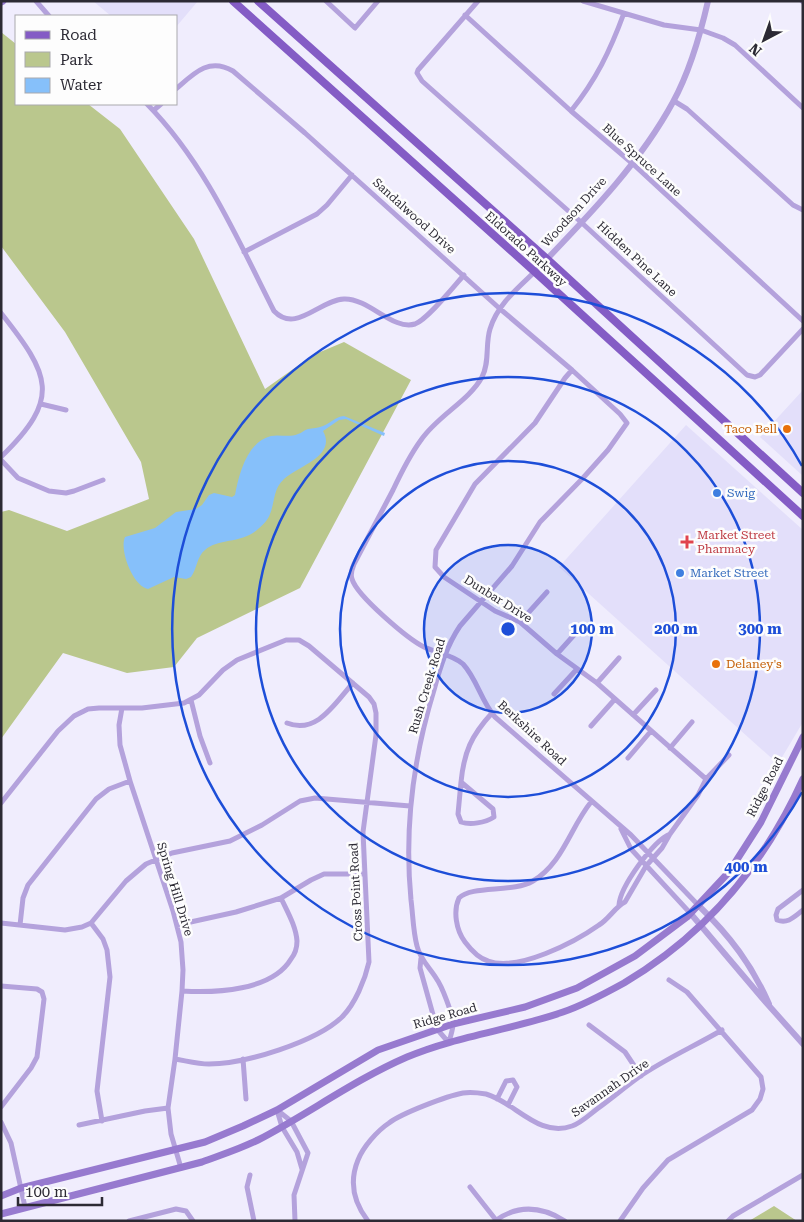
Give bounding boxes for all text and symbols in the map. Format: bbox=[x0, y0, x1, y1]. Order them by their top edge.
legend bbox=[15, 15, 178, 105]
north arrow bbox=[739, 15, 789, 65]
text: Road bbox=[60, 26, 97, 44]
text: N bbox=[746, 40, 765, 59]
text: Park bbox=[60, 51, 94, 69]
text: Water bbox=[60, 76, 102, 94]
street label: Blue Spruce Lane bbox=[600, 121, 685, 199]
street label: Woodson Drive bbox=[539, 174, 609, 250]
street label: Sandalwood Drive bbox=[370, 175, 458, 257]
street label: Eldorado Parkway bbox=[482, 209, 570, 290]
street label: Hidden Pine Lane bbox=[594, 218, 680, 300]
place label: Taco Bell bbox=[724, 422, 777, 436]
marker: Taco Bell bbox=[781, 423, 793, 435]
place label: Swig bbox=[727, 486, 755, 500]
marker: Swig bbox=[711, 487, 723, 499]
place label: Market Street Pharmacy bbox=[697, 528, 776, 556]
marker: Market Street Pharmacy bbox=[681, 536, 693, 548]
place label: Market Street bbox=[690, 566, 769, 580]
marker: Market Street bbox=[674, 567, 686, 579]
street label: Dunbar Drive bbox=[461, 572, 535, 626]
centre of rings bbox=[499, 620, 517, 638]
text: 100 m bbox=[570, 620, 614, 638]
text: 200 m bbox=[654, 620, 698, 638]
text: 300 m bbox=[738, 620, 782, 638]
street label: Rush Creek Road bbox=[406, 636, 448, 735]
place label: Delaney's bbox=[726, 657, 782, 671]
marker: Delaney's bbox=[710, 658, 722, 670]
street label: Berkshire Road bbox=[495, 698, 569, 768]
street label: Ridge Road bbox=[744, 754, 786, 819]
street label: Spring Hill Drive bbox=[154, 840, 196, 938]
street label: Cross Point Road bbox=[346, 842, 366, 942]
text: 400 m bbox=[724, 858, 768, 876]
street label: Ridge Road bbox=[412, 1000, 479, 1032]
street label: Savannah Drive bbox=[569, 1056, 652, 1120]
scale bar bbox=[18, 1174, 101, 1206]
text: 100 m bbox=[25, 1183, 68, 1201]

